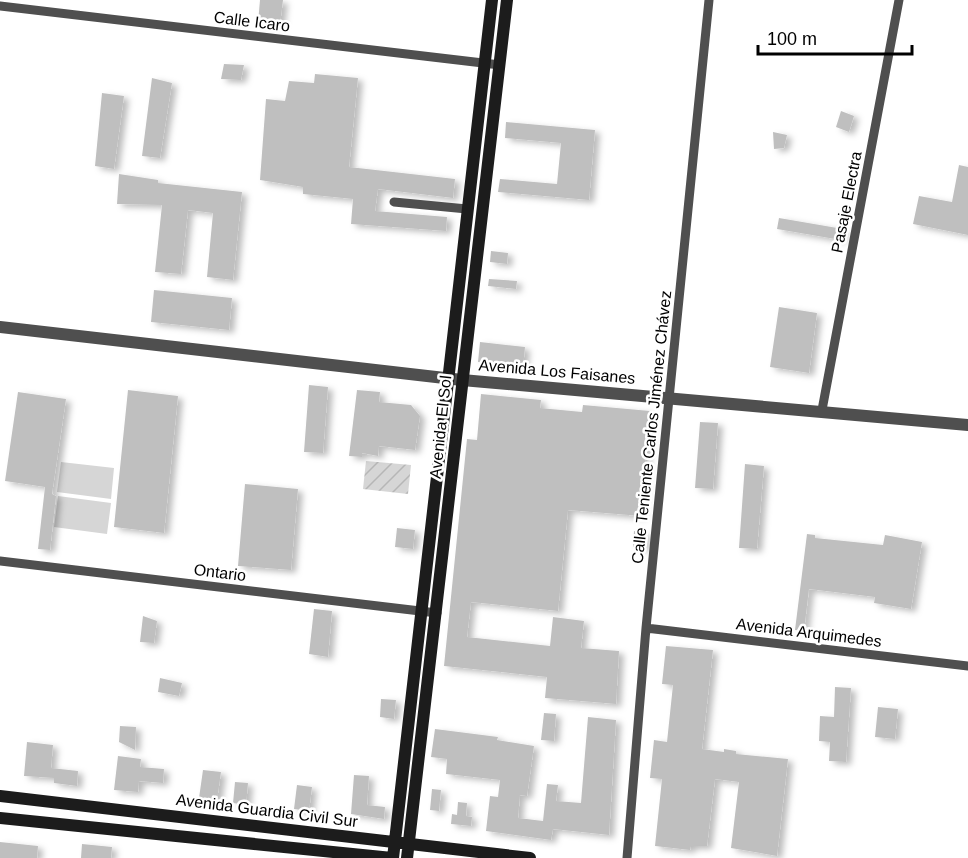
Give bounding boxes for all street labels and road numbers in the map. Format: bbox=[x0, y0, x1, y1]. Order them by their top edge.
street label: Calle Icaro bbox=[213, 8, 291, 35]
street label: Pasaje Electra bbox=[828, 150, 865, 254]
street label: Calle Teniente Carlos Jiménez Chávez bbox=[629, 290, 674, 564]
street label: Avenida Los Faisanes bbox=[478, 356, 636, 387]
street label: Avenida El Sol bbox=[427, 375, 454, 480]
street label: Ontario bbox=[193, 561, 247, 584]
street label: Avenida Arquimedes bbox=[735, 615, 883, 650]
street label: Avenida Guardia Civil Sur bbox=[175, 791, 359, 830]

